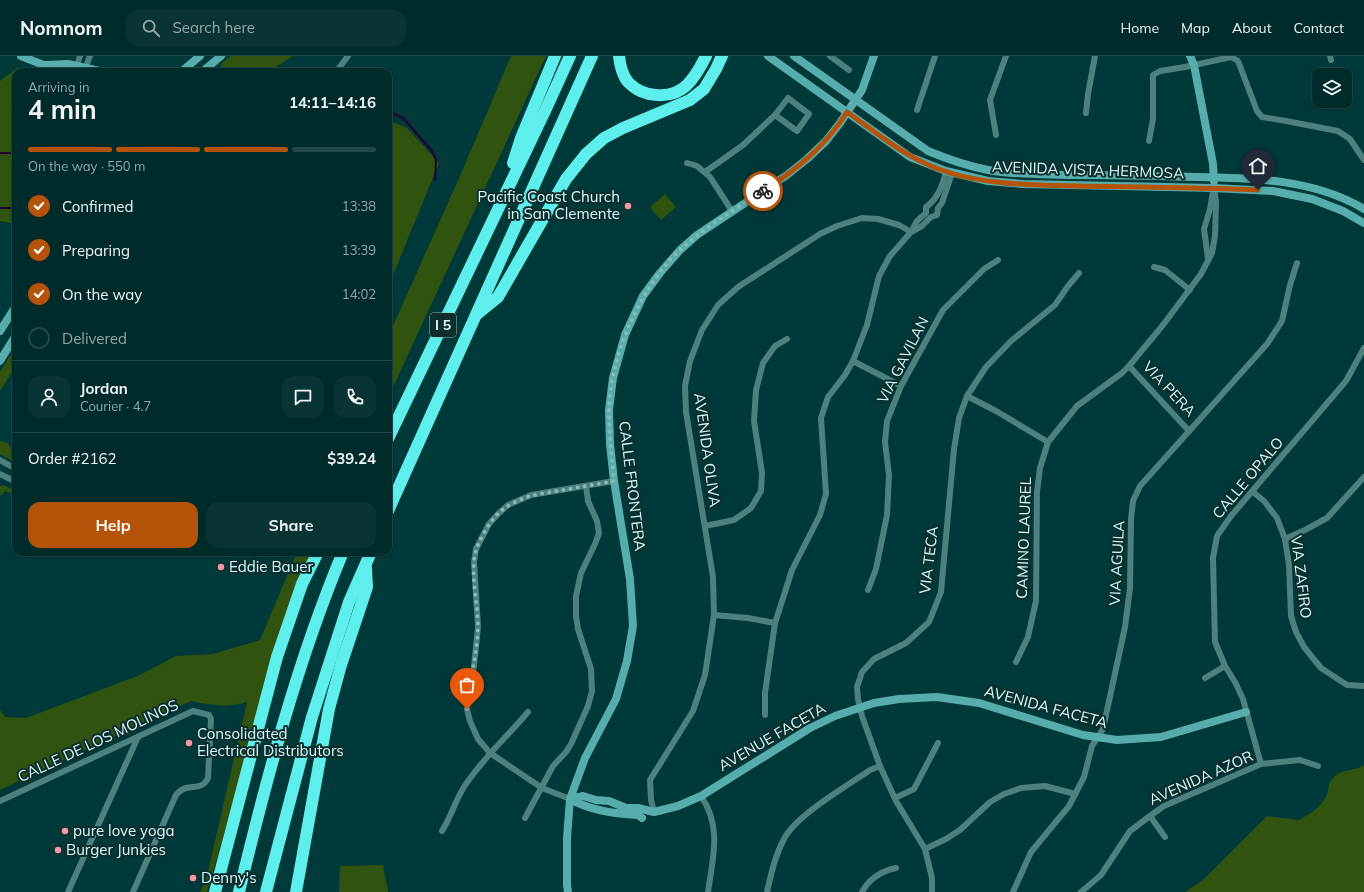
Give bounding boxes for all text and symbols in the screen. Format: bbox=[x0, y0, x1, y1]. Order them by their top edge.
search box bbox=[126, 10, 406, 46]
text: Nomnom bbox=[20, 16, 102, 40]
icon: search bbox=[140, 17, 162, 39]
text: Search here bbox=[172, 18, 255, 37]
text: Home bbox=[1120, 19, 1159, 37]
text: Map bbox=[1181, 19, 1210, 37]
text: About bbox=[1232, 19, 1272, 37]
text: Contact bbox=[1294, 19, 1344, 37]
map controls bbox=[1312, 68, 1352, 108]
button: layers bbox=[1312, 68, 1352, 108]
text: Arriving in bbox=[28, 79, 90, 95]
text: 4 min bbox=[28, 93, 97, 126]
text: 14:11–14:16 bbox=[289, 93, 376, 112]
pin bbox=[1241, 149, 1275, 190]
icon: home bbox=[1247, 155, 1269, 177]
street label: AVENIDA VISTA HERMOSA bbox=[992, 157, 1184, 182]
text: On the way · 550 m bbox=[28, 158, 145, 174]
courier bbox=[743, 171, 783, 211]
icon: bike bbox=[752, 180, 774, 202]
place label: Pacific Coast Church in San Clemente bbox=[478, 187, 620, 223]
icon: check bbox=[28, 195, 50, 217]
text: Confirmed bbox=[62, 197, 133, 216]
text: 13:38 bbox=[342, 198, 376, 214]
marker: Pacific Coast Church in San Clemente bbox=[623, 201, 633, 211]
icon: check bbox=[28, 239, 50, 261]
text: Preparing bbox=[62, 241, 130, 260]
text: 13:39 bbox=[342, 242, 376, 258]
icon: check bbox=[28, 283, 50, 305]
text: On the way bbox=[62, 285, 142, 304]
text: 14:02 bbox=[342, 286, 376, 302]
road number: I 5 bbox=[430, 313, 456, 337]
street label: VIA GAVILAN bbox=[873, 313, 933, 406]
text: Delivered bbox=[62, 329, 127, 348]
street label: VIA PERA bbox=[1139, 357, 1200, 420]
button: person bbox=[28, 376, 70, 418]
button: chat bbox=[282, 376, 324, 418]
button: phone bbox=[334, 376, 376, 418]
text: Jordan bbox=[80, 379, 128, 398]
street label: AVENIDA OLIVA bbox=[690, 392, 725, 508]
text: Courier · 4.7 bbox=[80, 398, 151, 414]
street label: CALLE FRONTERA bbox=[615, 420, 650, 552]
street label: CALLE OPALO bbox=[1208, 433, 1287, 522]
text: Order #2162 bbox=[28, 449, 116, 468]
text: $39.24 bbox=[327, 449, 376, 468]
street label: CAMINO LAUREL bbox=[1012, 477, 1035, 599]
button: Help bbox=[28, 502, 198, 548]
button: Share bbox=[206, 502, 376, 548]
street label: VIA AGUILA bbox=[1105, 520, 1128, 606]
street label: VIA TECA bbox=[915, 525, 942, 595]
street label: VIA ZAFIRO bbox=[1287, 534, 1316, 619]
place label: Eddie Bauer bbox=[229, 557, 313, 576]
marker: Eddie Bauer bbox=[216, 562, 226, 572]
pin bbox=[450, 668, 484, 709]
icon: bag bbox=[456, 674, 478, 696]
street label: AVENIDA FACETA bbox=[982, 681, 1110, 732]
street label: CALLE DE LOS MOLINOS bbox=[14, 695, 181, 786]
street label: AVENUE FACETA bbox=[715, 698, 829, 775]
place label: Consolidated Electrical Distributors bbox=[197, 724, 344, 760]
marker: Consolidated Electrical Distributors bbox=[184, 738, 194, 748]
street label: AVENIDA AZOR bbox=[1146, 746, 1256, 809]
place label: pure love yoga bbox=[73, 821, 175, 840]
marker: pure love yoga bbox=[60, 826, 70, 836]
place label: Burger Junkies bbox=[66, 840, 166, 859]
marker: Burger Junkies bbox=[53, 845, 63, 855]
place label: Denny's bbox=[201, 868, 257, 887]
marker: Denny's bbox=[188, 873, 198, 883]

